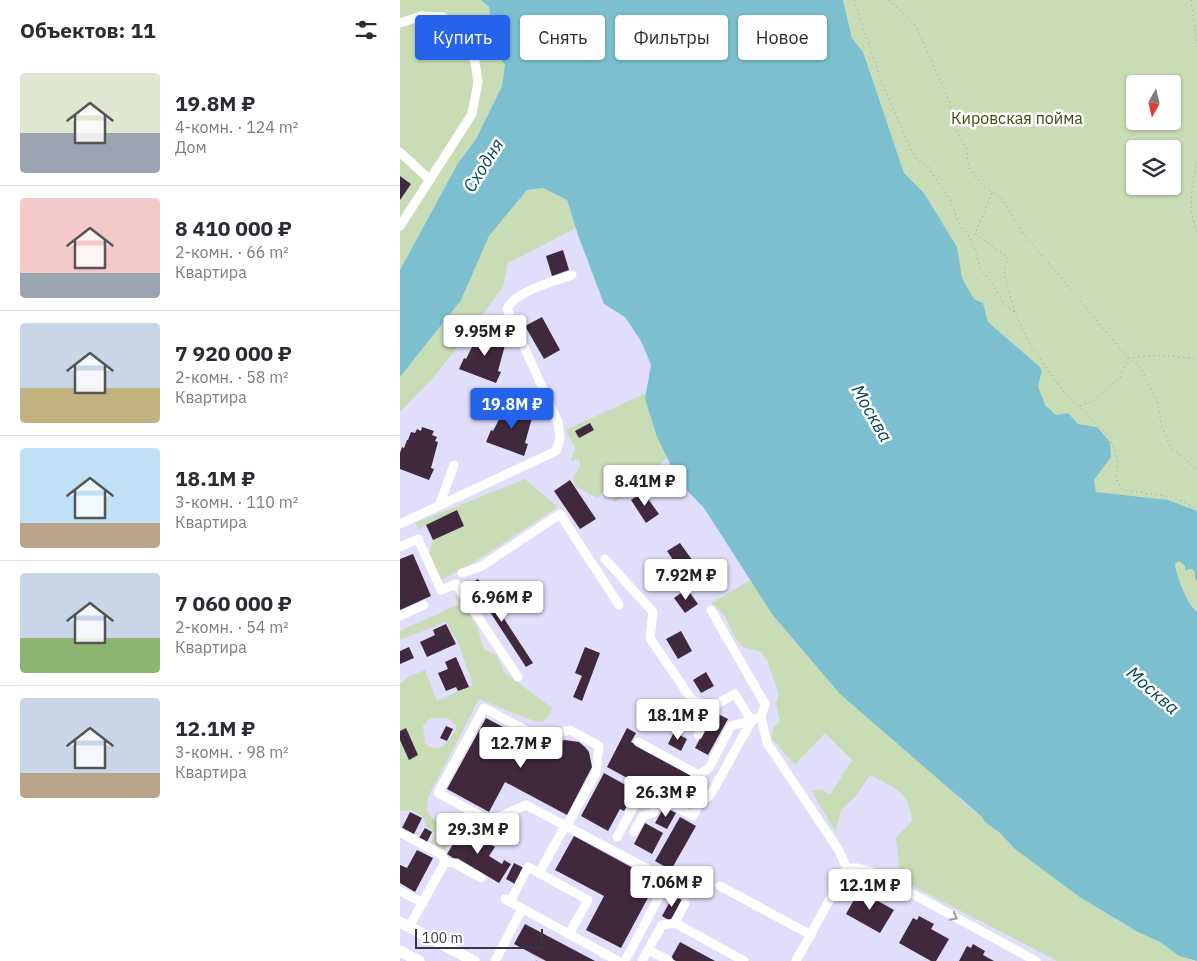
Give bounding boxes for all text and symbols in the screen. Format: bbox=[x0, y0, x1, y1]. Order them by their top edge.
chip: Купить bbox=[415, 15, 510, 60]
chip: Снять bbox=[520, 15, 605, 60]
chip: Фильтры bbox=[615, 15, 728, 60]
chip: Новое bbox=[738, 15, 827, 60]
text: Объектов: 11 bbox=[20, 16, 156, 44]
icon: filters bbox=[352, 16, 380, 44]
north arrow bbox=[1126, 75, 1181, 130]
map controls bbox=[1126, 75, 1181, 195]
text: 19.8M ₽ bbox=[175, 89, 255, 117]
icon: home bbox=[60, 93, 120, 153]
park label: Кировская пойма bbox=[951, 108, 1083, 128]
text: 4-комн. · 124 m² bbox=[175, 117, 298, 137]
water label: Сходня bbox=[458, 134, 508, 196]
text: Дом bbox=[175, 137, 207, 157]
button: layers bbox=[1126, 140, 1181, 195]
text: 8 410 000 ₽ bbox=[175, 214, 292, 242]
icon: home bbox=[60, 218, 120, 278]
text: 2-комн. · 66 m² bbox=[175, 242, 289, 262]
text: Квартира bbox=[175, 262, 247, 282]
pin: 9.95M ₽ bbox=[439, 314, 531, 357]
text: 9.95M ₽ bbox=[454, 321, 516, 341]
text: 7 920 000 ₽ bbox=[175, 339, 292, 367]
icon: home bbox=[60, 343, 120, 403]
text: 2-комн. · 58 m² bbox=[175, 367, 289, 387]
water label: Москва bbox=[846, 380, 898, 446]
text: Квартира bbox=[175, 387, 247, 407]
pin: 19.8M ₽ bbox=[466, 388, 558, 430]
text: 19.8M ₽ bbox=[481, 394, 543, 414]
text: 18.1M ₽ bbox=[175, 464, 255, 492]
pin: 8.41M ₽ bbox=[599, 464, 691, 507]
icon: home bbox=[60, 468, 120, 528]
text: 8.41M ₽ bbox=[614, 471, 676, 491]
text: 3-комн. · 110 m² bbox=[175, 492, 298, 512]
text: Квартира bbox=[175, 512, 247, 532]
pin: 7.92M ₽ bbox=[640, 558, 732, 601]
text: 7.92M ₽ bbox=[655, 565, 717, 585]
pin: 6.96M ₽ bbox=[456, 580, 548, 623]
text: 6.96M ₽ bbox=[471, 587, 533, 607]
text: 7 060 000 ₽ bbox=[175, 589, 292, 617]
icon: home bbox=[60, 593, 120, 653]
text: 2-комн. · 54 m² bbox=[175, 617, 289, 637]
text: Квартира bbox=[175, 637, 247, 657]
water label: Москва bbox=[1122, 661, 1184, 719]
pin: 18.1M ₽ bbox=[632, 698, 724, 741]
text: 18.1M ₽ bbox=[647, 705, 709, 725]
text: 12.1M ₽ bbox=[175, 714, 255, 742]
icon: home bbox=[60, 718, 120, 778]
pin: 12.7M ₽ bbox=[475, 726, 567, 769]
text: 12.7M ₽ bbox=[490, 733, 552, 753]
text: 3-комн. · 98 m² bbox=[175, 742, 289, 762]
text: Квартира bbox=[175, 762, 247, 782]
pin: 26.3M ₽ bbox=[620, 776, 712, 818]
text: 26.3M ₽ bbox=[635, 782, 697, 802]
pin: 29.3M ₽ bbox=[432, 812, 524, 855]
text: 29.3M ₽ bbox=[447, 819, 509, 839]
pin: 7.06M ₽ bbox=[626, 866, 718, 908]
pin: 12.1M ₽ bbox=[824, 868, 916, 911]
text: 7.06M ₽ bbox=[641, 872, 703, 892]
text: 12.1M ₽ bbox=[839, 875, 901, 895]
one-way arrow bbox=[948, 910, 957, 920]
scale bar bbox=[415, 926, 542, 949]
text: 100 m bbox=[422, 929, 463, 947]

